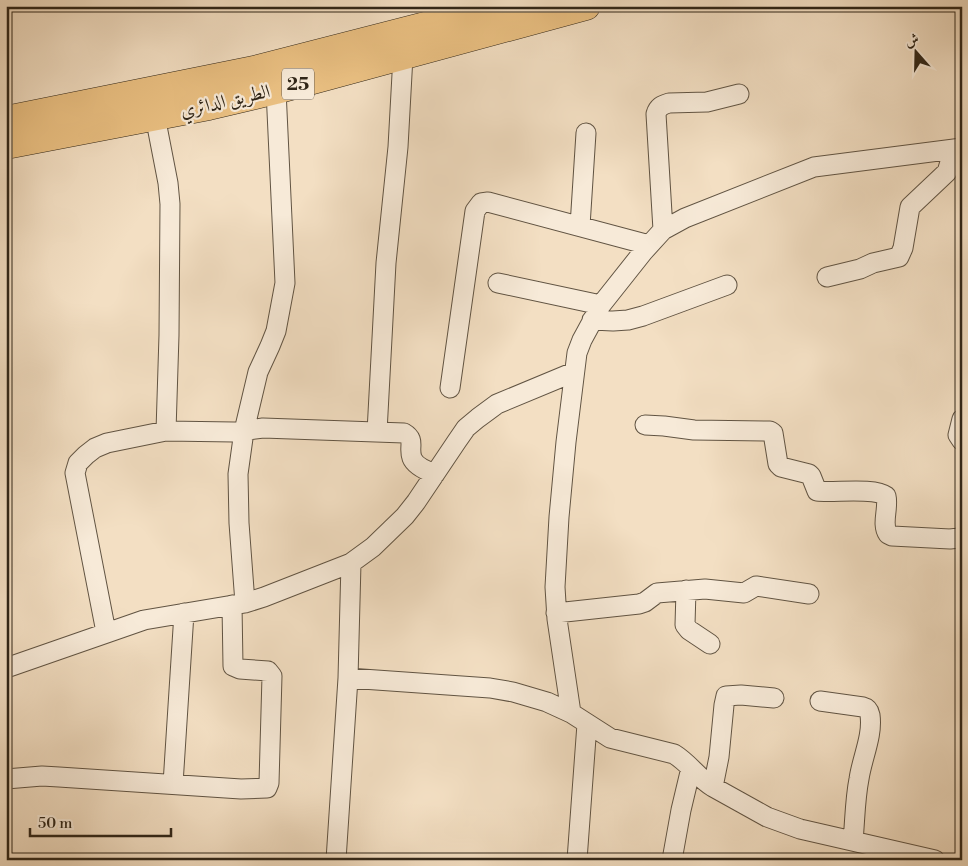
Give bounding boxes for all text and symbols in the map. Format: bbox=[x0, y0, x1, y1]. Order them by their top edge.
north arrow bbox=[890, 28, 940, 78]
text: ش bbox=[902, 30, 922, 52]
road number: 25 bbox=[282, 68, 314, 100]
street label: الطريق الدائري bbox=[178, 79, 273, 126]
scale bar bbox=[30, 806, 171, 838]
text: 50 m bbox=[38, 814, 72, 833]

